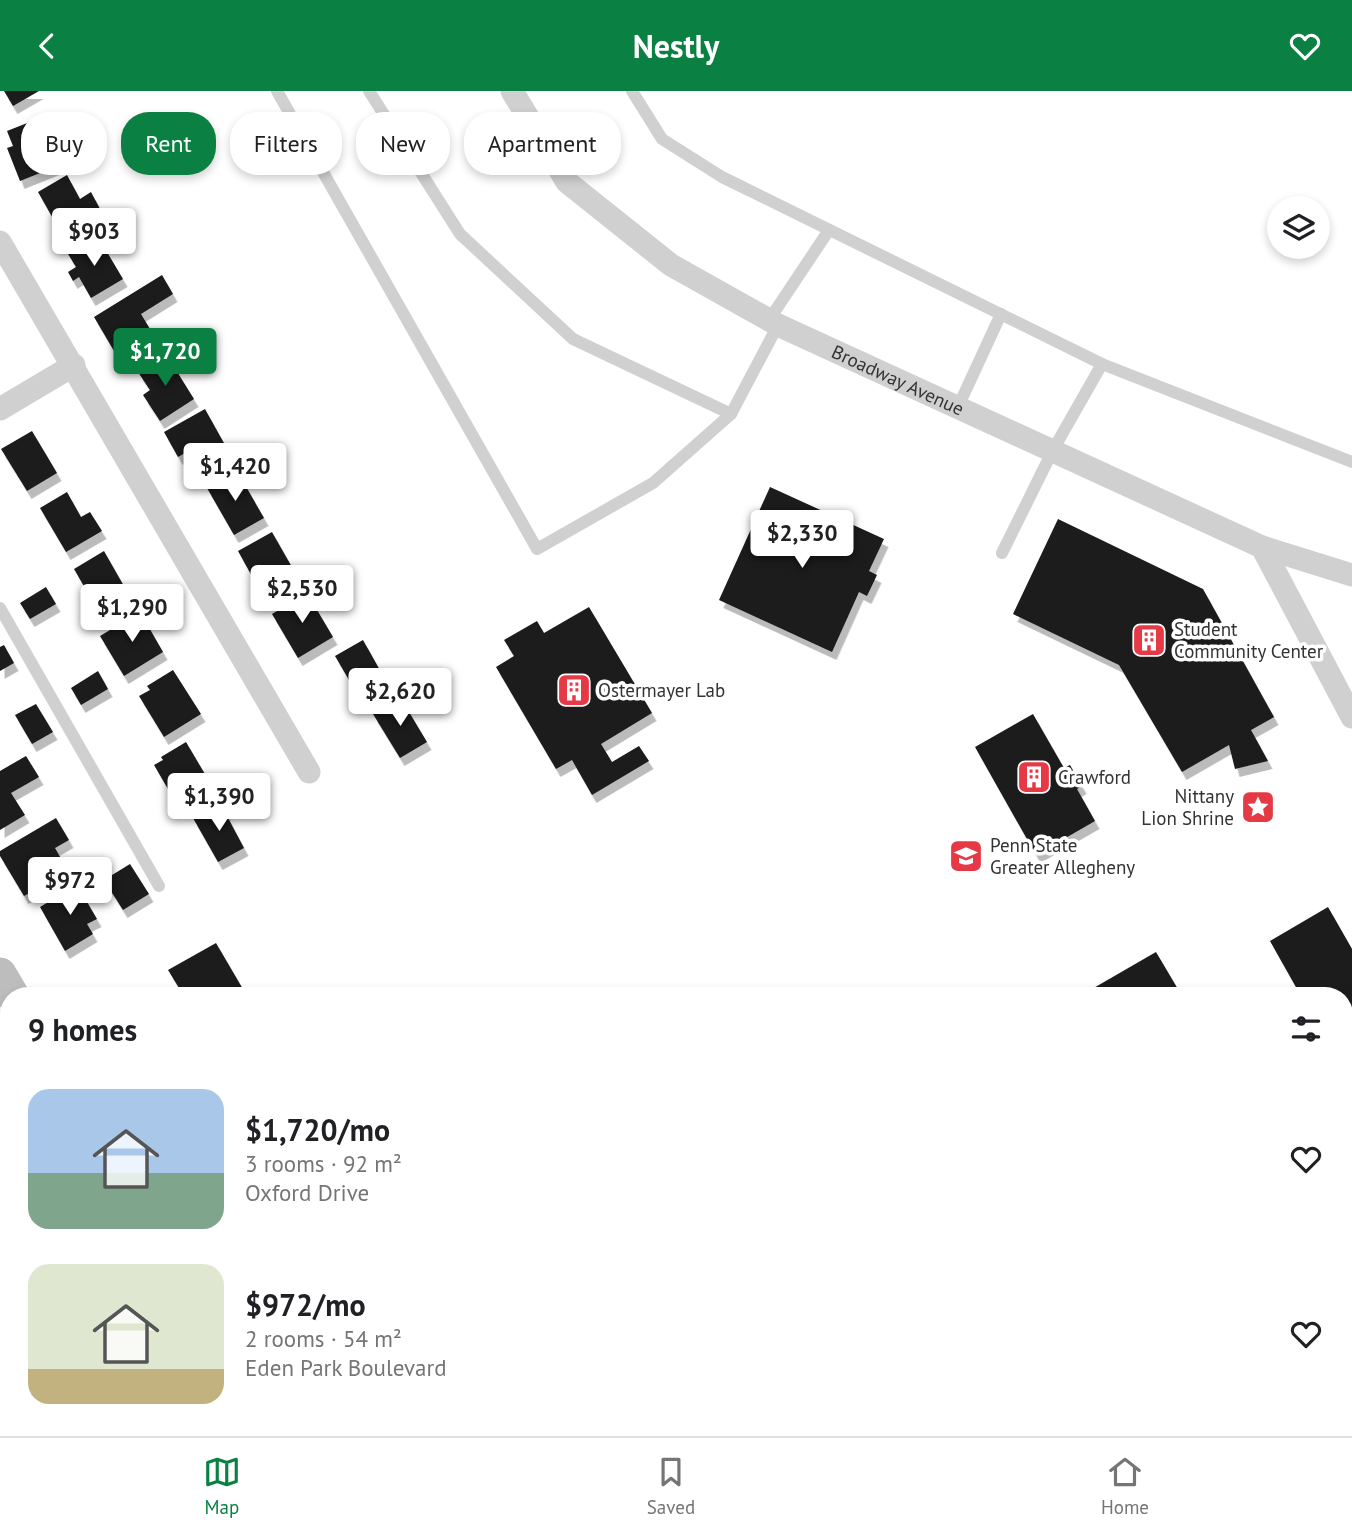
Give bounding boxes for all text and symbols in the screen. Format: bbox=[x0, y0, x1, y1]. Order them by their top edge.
text: Nestly bbox=[633, 25, 719, 67]
icon: back bbox=[28, 27, 66, 65]
icon: heart bbox=[1286, 27, 1324, 65]
chip: Buy bbox=[21, 112, 107, 175]
chip: Rent bbox=[121, 112, 216, 175]
chip: Filters bbox=[230, 112, 342, 175]
chip: New bbox=[356, 112, 450, 175]
chip: Apartment bbox=[464, 112, 621, 175]
map controls bbox=[1267, 196, 1330, 259]
button: layers bbox=[1267, 196, 1330, 259]
pin: $903 bbox=[53, 209, 135, 268]
text: $903 bbox=[68, 216, 120, 245]
pin: $1,720 bbox=[108, 329, 222, 388]
text: $1,720 bbox=[129, 336, 201, 365]
street label: Broadway Avenue bbox=[828, 339, 968, 421]
pin: $1,420 bbox=[178, 443, 292, 503]
text: $1,420 bbox=[199, 451, 271, 480]
pin: $2,330 bbox=[745, 511, 859, 570]
text: $2,330 bbox=[766, 518, 838, 547]
pin: $2,530 bbox=[245, 566, 359, 625]
text: $2,530 bbox=[266, 573, 338, 602]
pin: $1,290 bbox=[75, 585, 189, 644]
text: $1,290 bbox=[96, 592, 168, 621]
place label: Student Community Center bbox=[1174, 617, 1324, 663]
building icon: Student Community Center bbox=[1130, 621, 1168, 659]
pin: $2,620 bbox=[343, 669, 457, 728]
building icon: Ostermayer Lab bbox=[555, 671, 593, 709]
text: $2,620 bbox=[364, 676, 436, 705]
place label: Ostermayer Lab bbox=[598, 678, 725, 702]
building icon: Crawford bbox=[1015, 758, 1053, 796]
place label: Crawford bbox=[1058, 765, 1131, 789]
pin: $1,390 bbox=[162, 773, 276, 833]
text: $1,390 bbox=[183, 781, 255, 810]
place label: Nittany Lion Shrine bbox=[1141, 784, 1234, 830]
place icon: Nittany Lion Shrine bbox=[1239, 788, 1277, 826]
place label: Penn State Greater Allegheny bbox=[990, 833, 1135, 879]
school or university icon: Penn State Greater Allegheny bbox=[947, 837, 985, 875]
pin: $972 bbox=[29, 857, 111, 917]
text: $972 bbox=[44, 865, 96, 894]
text: 9 homes bbox=[28, 1010, 137, 1049]
icon: filters bbox=[1287, 1010, 1325, 1048]
text: $1,720/mo bbox=[245, 1110, 390, 1149]
icon: home bbox=[84, 1117, 168, 1201]
icon: heart bbox=[1287, 1140, 1325, 1178]
text: 3 rooms · 92 m² bbox=[245, 1149, 402, 1178]
text: Oxford Drive bbox=[245, 1178, 369, 1207]
text: $972/mo bbox=[245, 1285, 366, 1324]
icon: home bbox=[84, 1292, 168, 1376]
icon: heart bbox=[1287, 1315, 1325, 1353]
text: 2 rooms · 54 m² bbox=[245, 1324, 402, 1353]
text: Eden Park Boulevard bbox=[245, 1353, 447, 1382]
tab: Map bbox=[203, 1453, 241, 1519]
tab: Saved bbox=[647, 1453, 695, 1519]
tab: Home bbox=[1101, 1453, 1149, 1519]

